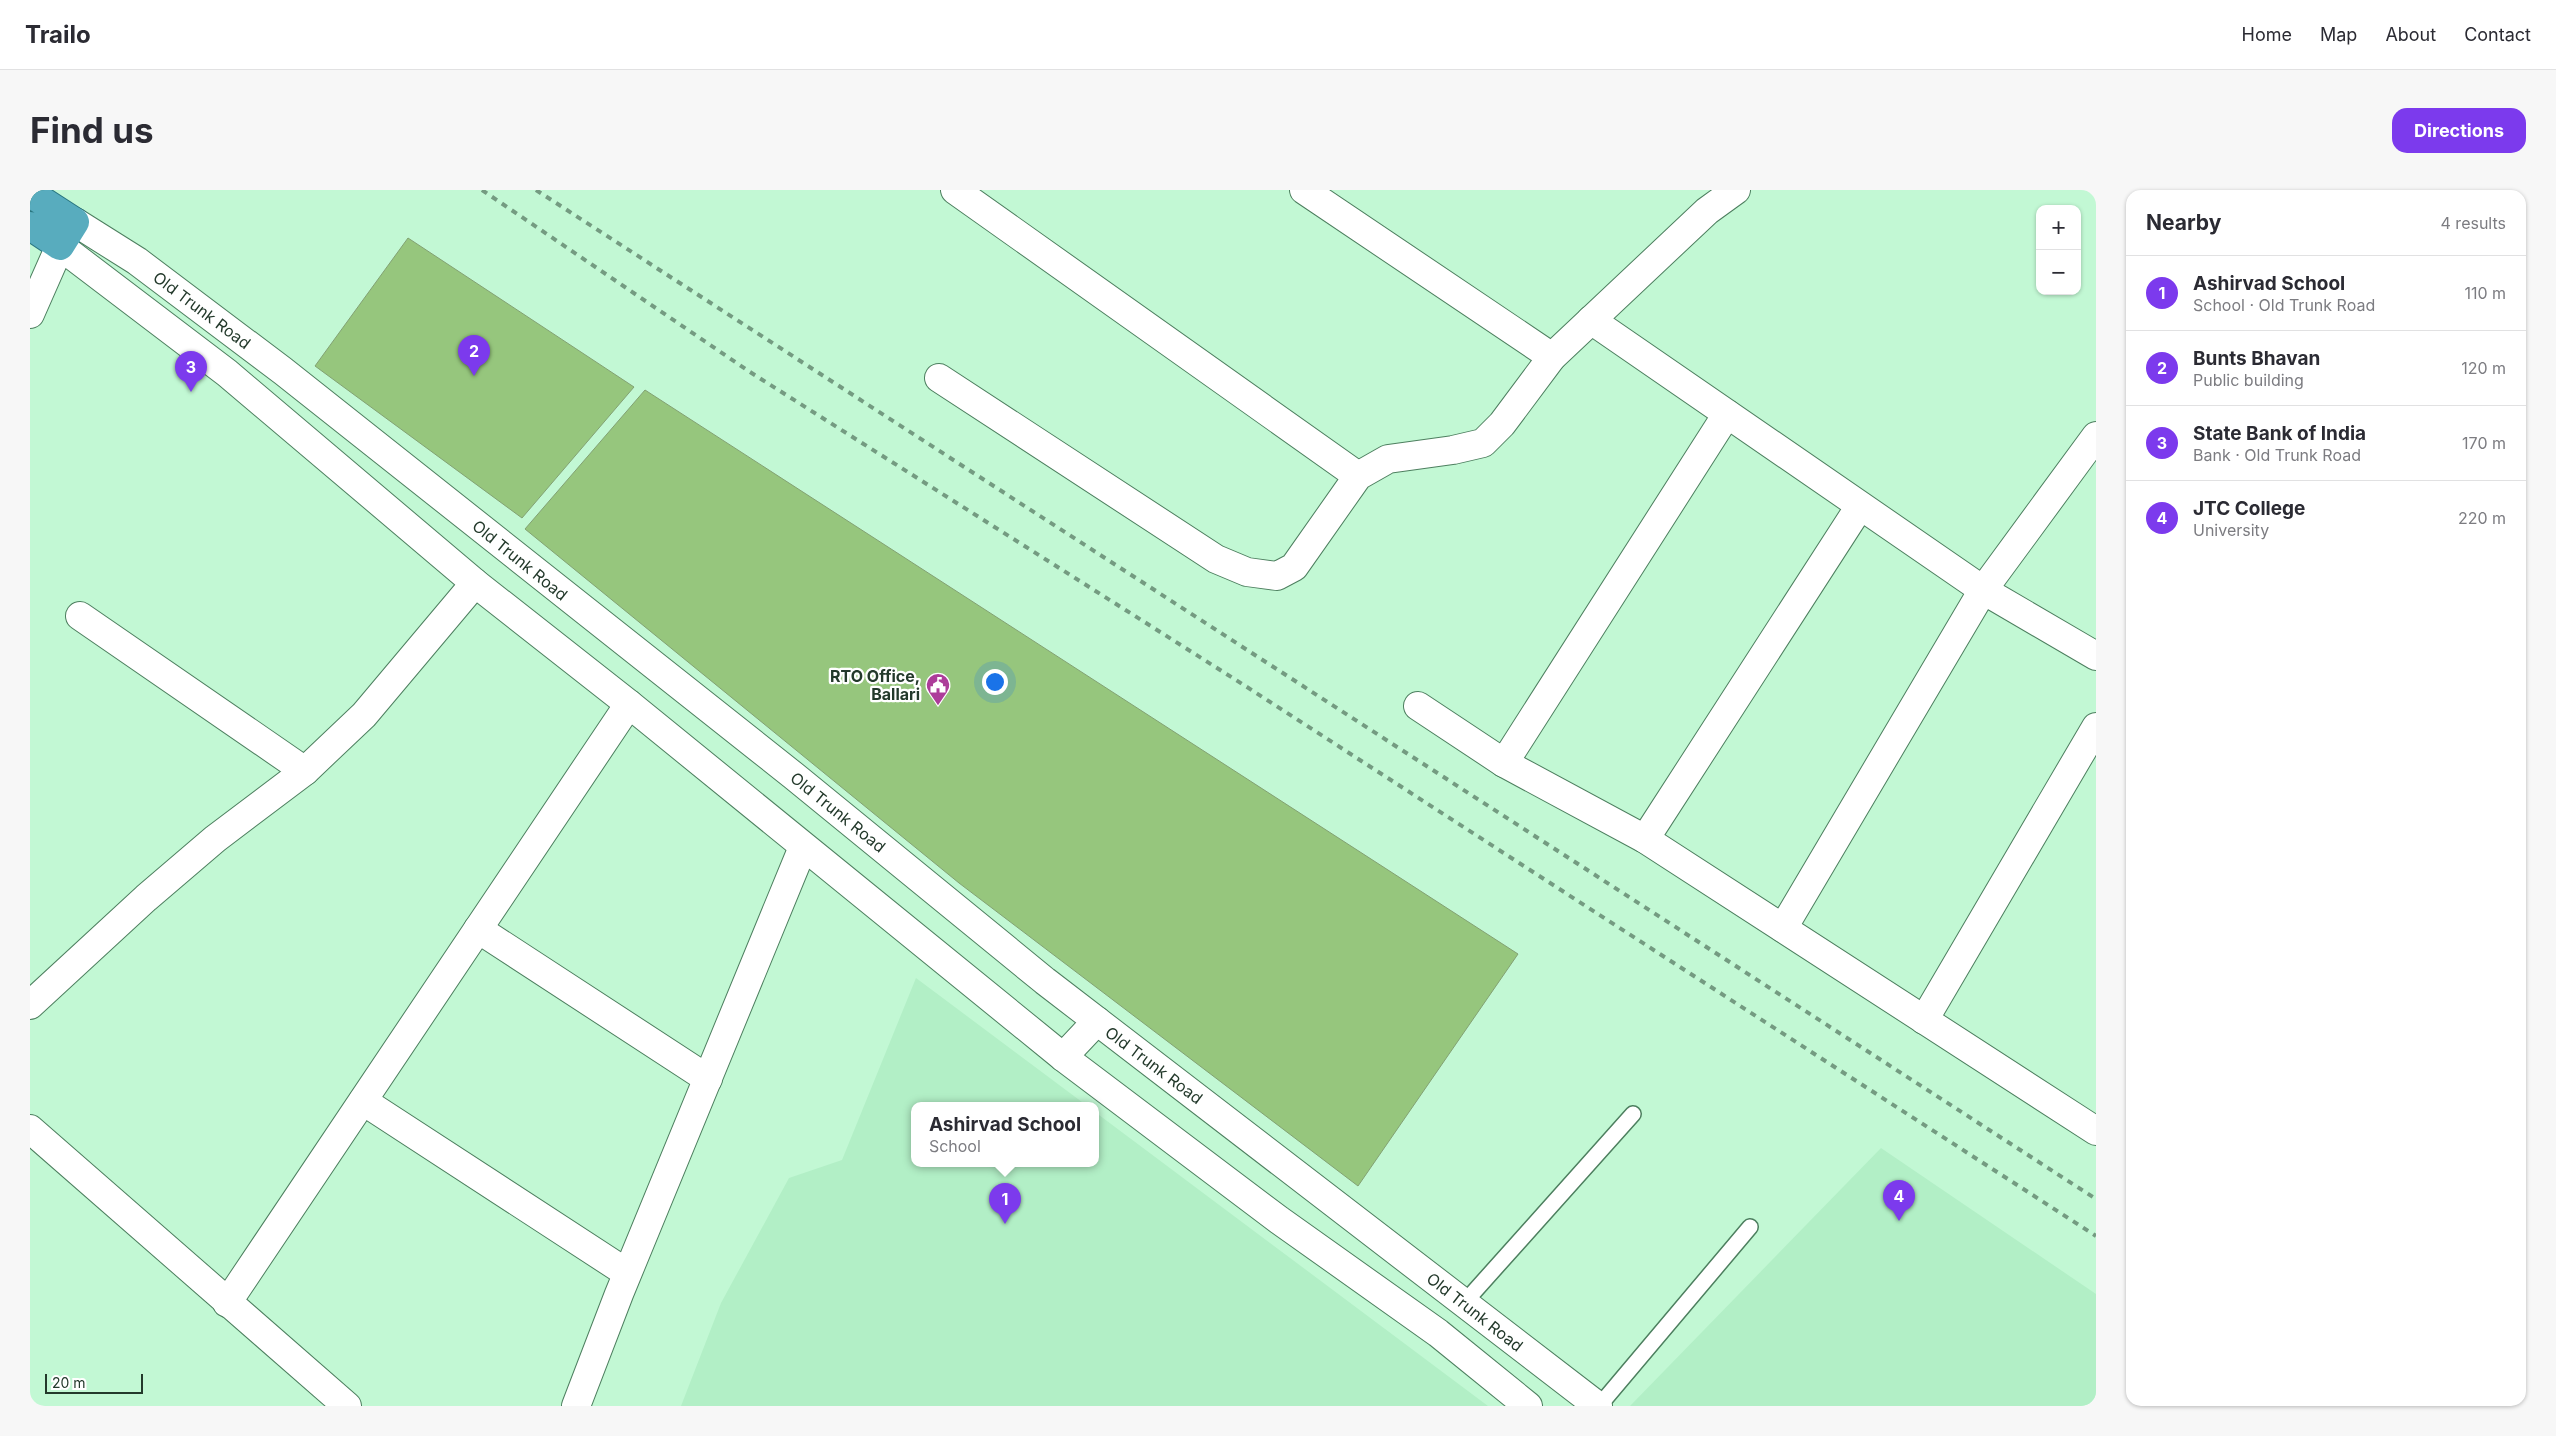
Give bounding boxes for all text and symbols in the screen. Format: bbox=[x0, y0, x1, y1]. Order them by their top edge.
text: Trailo bbox=[25, 20, 91, 49]
text: Home bbox=[2242, 24, 2292, 45]
text: Map bbox=[2320, 24, 2357, 45]
text: About bbox=[2385, 24, 2436, 45]
text: Contact bbox=[2464, 24, 2531, 45]
button: Directions bbox=[2392, 108, 2526, 153]
text: Find us bbox=[30, 109, 154, 151]
map controls bbox=[2036, 205, 2081, 295]
button: + bbox=[2036, 205, 2081, 250]
text: Nearby bbox=[2146, 210, 2221, 235]
text: 4 results bbox=[2441, 213, 2506, 233]
button: − bbox=[2036, 250, 2081, 295]
street label: Old Trunk Road bbox=[149, 267, 255, 353]
text: Ashirvad School bbox=[2193, 272, 2345, 295]
text: 1 bbox=[2159, 283, 2165, 303]
text: 110 m bbox=[2464, 283, 2506, 303]
text: School · Old Trunk Road bbox=[2193, 295, 2375, 315]
pin: 2 bbox=[458, 335, 490, 376]
text: Bunts Bhavan bbox=[2193, 347, 2320, 370]
pin: 3 bbox=[175, 351, 207, 392]
text: 2 bbox=[2157, 358, 2167, 378]
text: 120 m bbox=[2461, 358, 2506, 378]
text: Public building bbox=[2193, 370, 2304, 390]
text: State Bank of India bbox=[2193, 422, 2366, 445]
text: 3 bbox=[2157, 433, 2167, 453]
text: 170 m bbox=[2462, 433, 2506, 453]
text: Bank · Old Trunk Road bbox=[2193, 445, 2361, 465]
text: JTC College bbox=[2193, 497, 2305, 520]
text: 4 bbox=[2157, 508, 2167, 528]
text: 220 m bbox=[2458, 508, 2506, 528]
street label: Old Trunk Road bbox=[468, 516, 572, 604]
text: University bbox=[2193, 520, 2269, 540]
place label: RTO Office, Ballari bbox=[830, 666, 920, 704]
your location bbox=[982, 669, 1008, 695]
public building icon: RTO Office, Ballari bbox=[925, 672, 951, 706]
street label: Old Trunk Road bbox=[786, 768, 890, 856]
street label: Old Trunk Road bbox=[1101, 1022, 1207, 1108]
popup bbox=[911, 1102, 1099, 1167]
text: Ashirvad School bbox=[929, 1113, 1081, 1136]
text: School bbox=[929, 1136, 981, 1156]
pin: 4 bbox=[1883, 1180, 1915, 1221]
pin: 1 bbox=[989, 1183, 1021, 1224]
street label: Old Trunk Road bbox=[1423, 1268, 1527, 1356]
scale bar bbox=[45, 1371, 142, 1394]
text: 20 m bbox=[52, 1374, 86, 1391]

